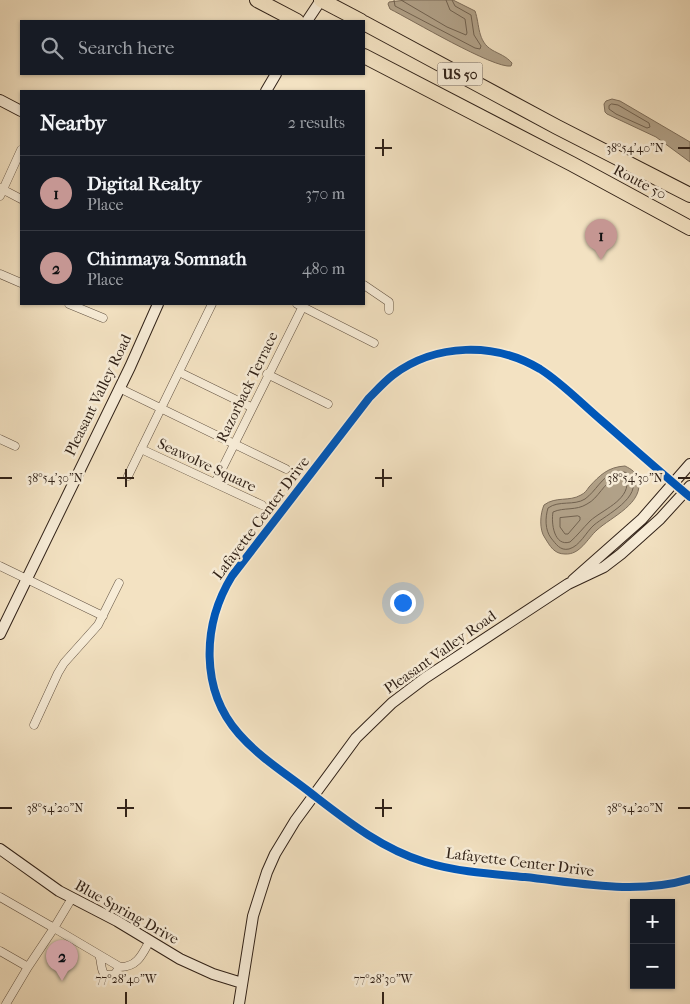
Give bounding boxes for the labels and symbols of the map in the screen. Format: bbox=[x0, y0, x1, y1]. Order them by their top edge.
road number: US 50 bbox=[438, 62, 482, 86]
text: 38°54'40"N bbox=[606, 141, 664, 155]
street label: Route 50 bbox=[610, 161, 670, 203]
pin: 1 bbox=[585, 219, 617, 260]
street label: Razorback Terrace bbox=[212, 328, 282, 445]
street label: Pleasant Valley Road bbox=[61, 331, 136, 459]
street label: Seawolve Square bbox=[155, 434, 260, 496]
street label: Lafayette Center Drive bbox=[209, 453, 313, 583]
text: 38°54'30"N bbox=[27, 471, 83, 485]
text: 38°54'30"N bbox=[607, 471, 663, 485]
your location bbox=[390, 590, 416, 616]
street label: Pleasant Valley Road bbox=[380, 606, 500, 697]
text: 38°54'20"N bbox=[27, 801, 83, 815]
text: 38°54'20"N bbox=[607, 801, 663, 815]
street label: Lafayette Center Drive bbox=[445, 844, 596, 880]
street label: Blue Spring Drive bbox=[72, 876, 183, 948]
pin: 2 bbox=[46, 940, 78, 981]
text: 77°28'40"W bbox=[96, 972, 158, 986]
text: 77°28'30"W bbox=[354, 972, 414, 986]

